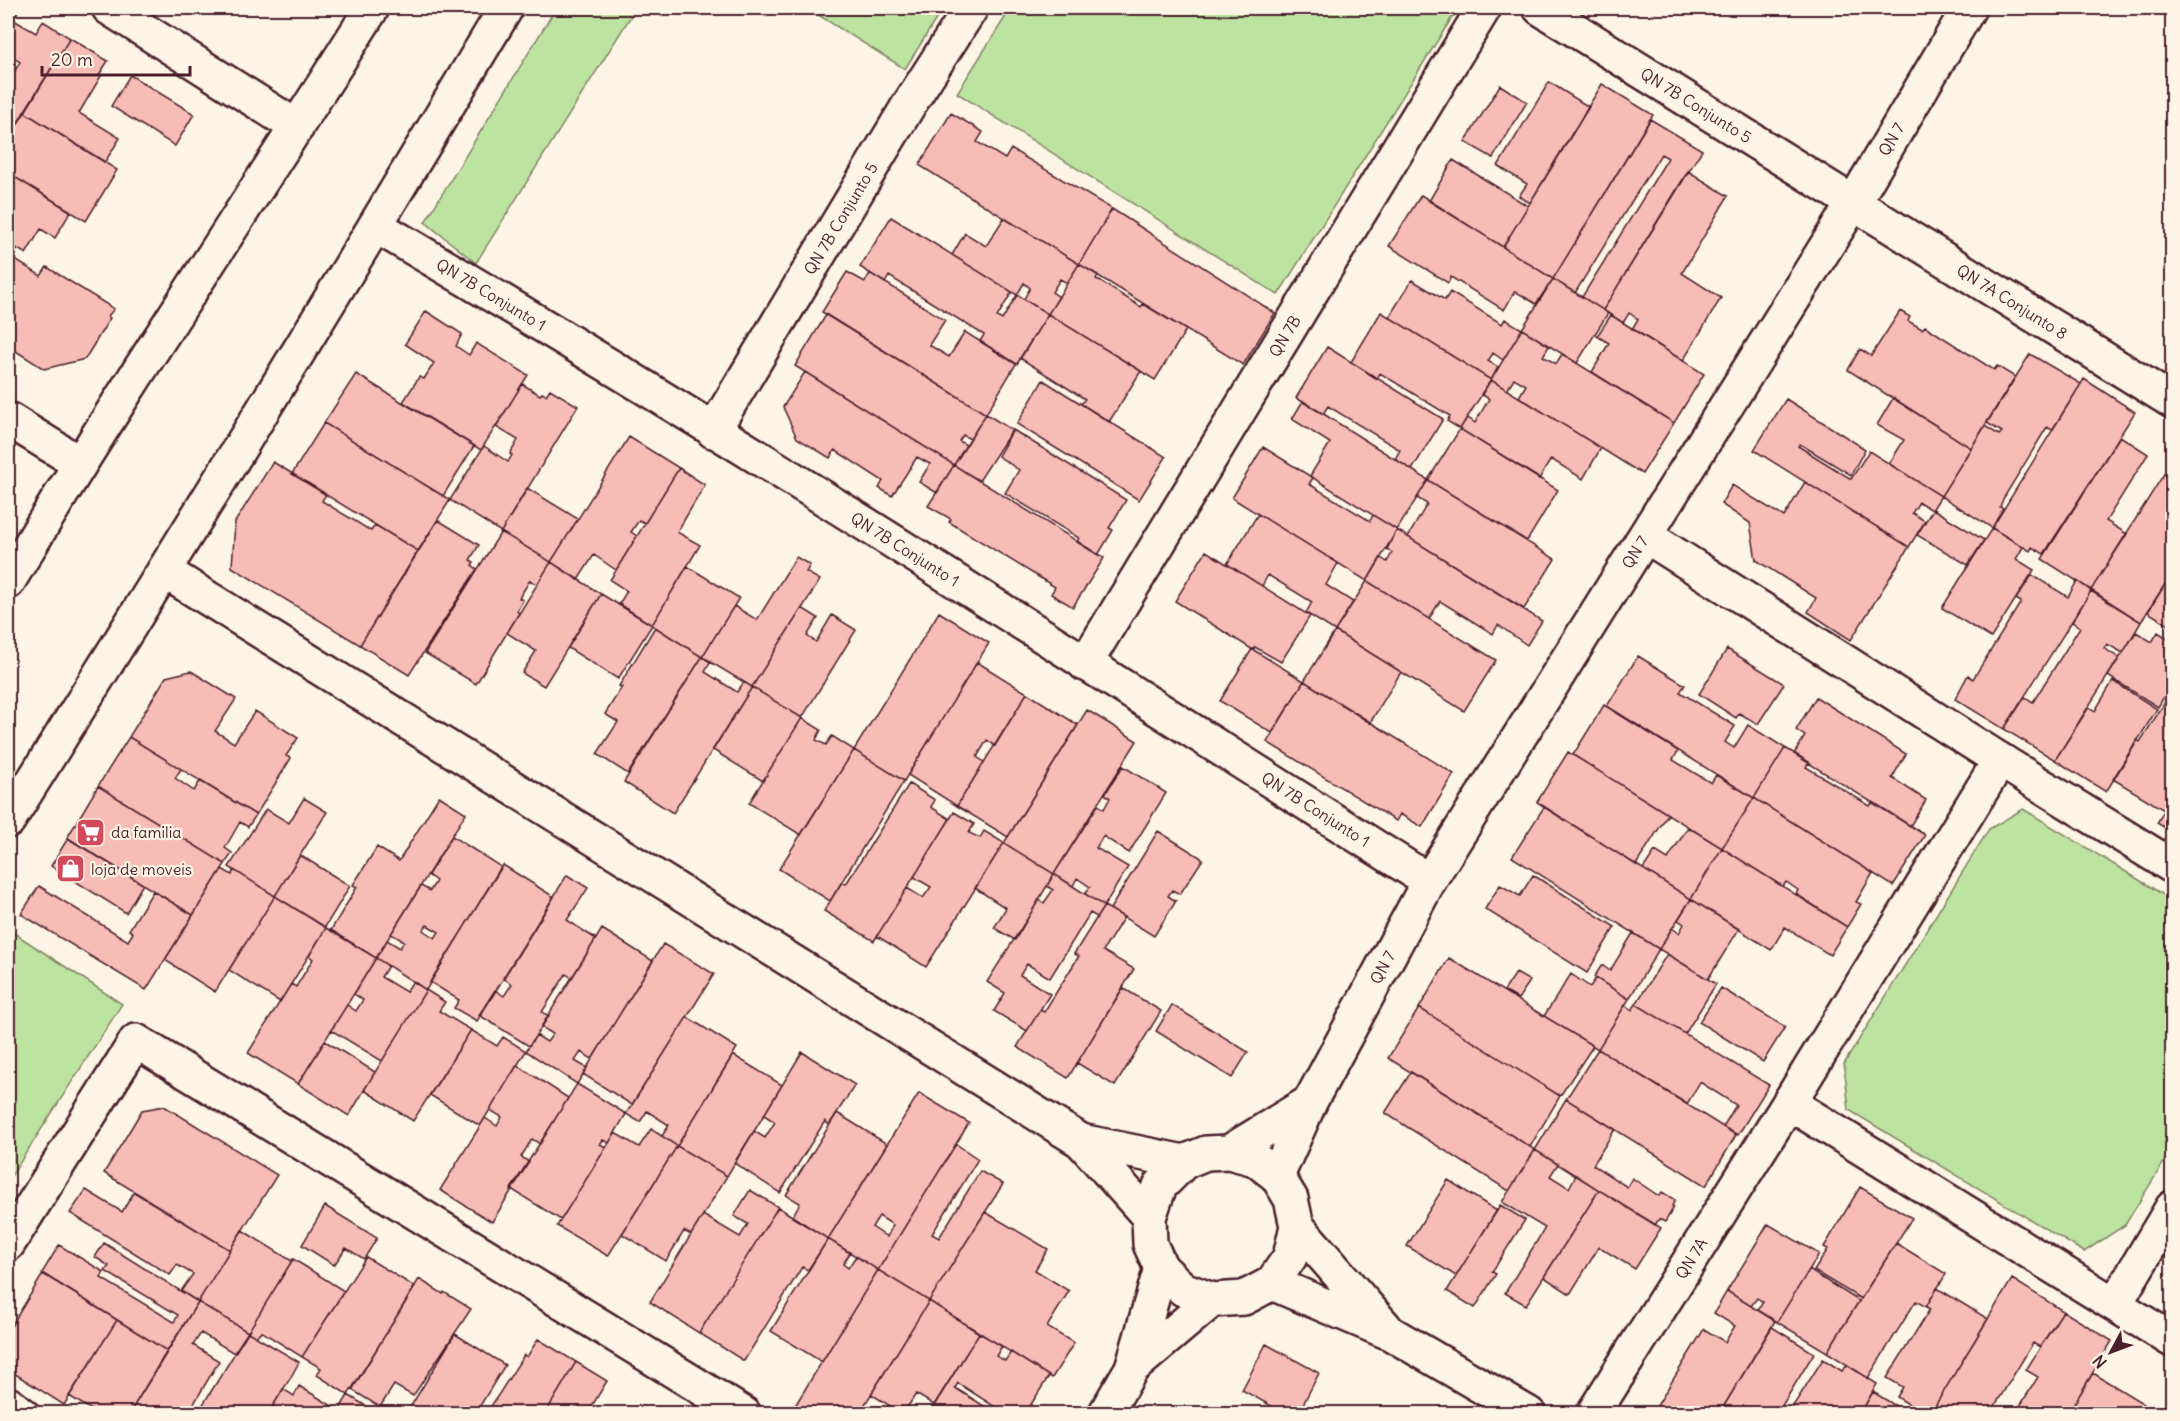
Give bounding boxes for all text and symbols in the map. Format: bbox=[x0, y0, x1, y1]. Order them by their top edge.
scale bar bbox=[42, 39, 190, 77]
text: 20 m bbox=[51, 48, 93, 71]
street label: QN 7B Conjunto 5 bbox=[1637, 63, 1756, 147]
street label: QN 7 bbox=[1874, 119, 1909, 159]
street label: QN 7B Conjunto 5 bbox=[799, 159, 882, 278]
street label: QN 7B Conjunto 1 bbox=[433, 254, 550, 335]
street label: QN 7A Conjunto 8 bbox=[1953, 260, 2071, 344]
street label: QN 7B bbox=[1264, 311, 1305, 360]
street label: QN 7B Conjunto 1 bbox=[847, 508, 963, 591]
street label: QN 7 bbox=[1617, 532, 1653, 572]
street label: QN 7B Conjunto 1 bbox=[1258, 767, 1374, 851]
supermarket icon: da familia bbox=[74, 816, 106, 848]
place label: da familia bbox=[111, 822, 181, 842]
shop icon: loja de moveis bbox=[54, 853, 86, 885]
place label: loja de moveis bbox=[91, 859, 192, 879]
street label: QN 7 bbox=[1365, 947, 1400, 987]
street label: QN 7A bbox=[1671, 1234, 1711, 1283]
north arrow bbox=[2081, 1322, 2141, 1382]
text: N bbox=[2089, 1351, 2111, 1373]

